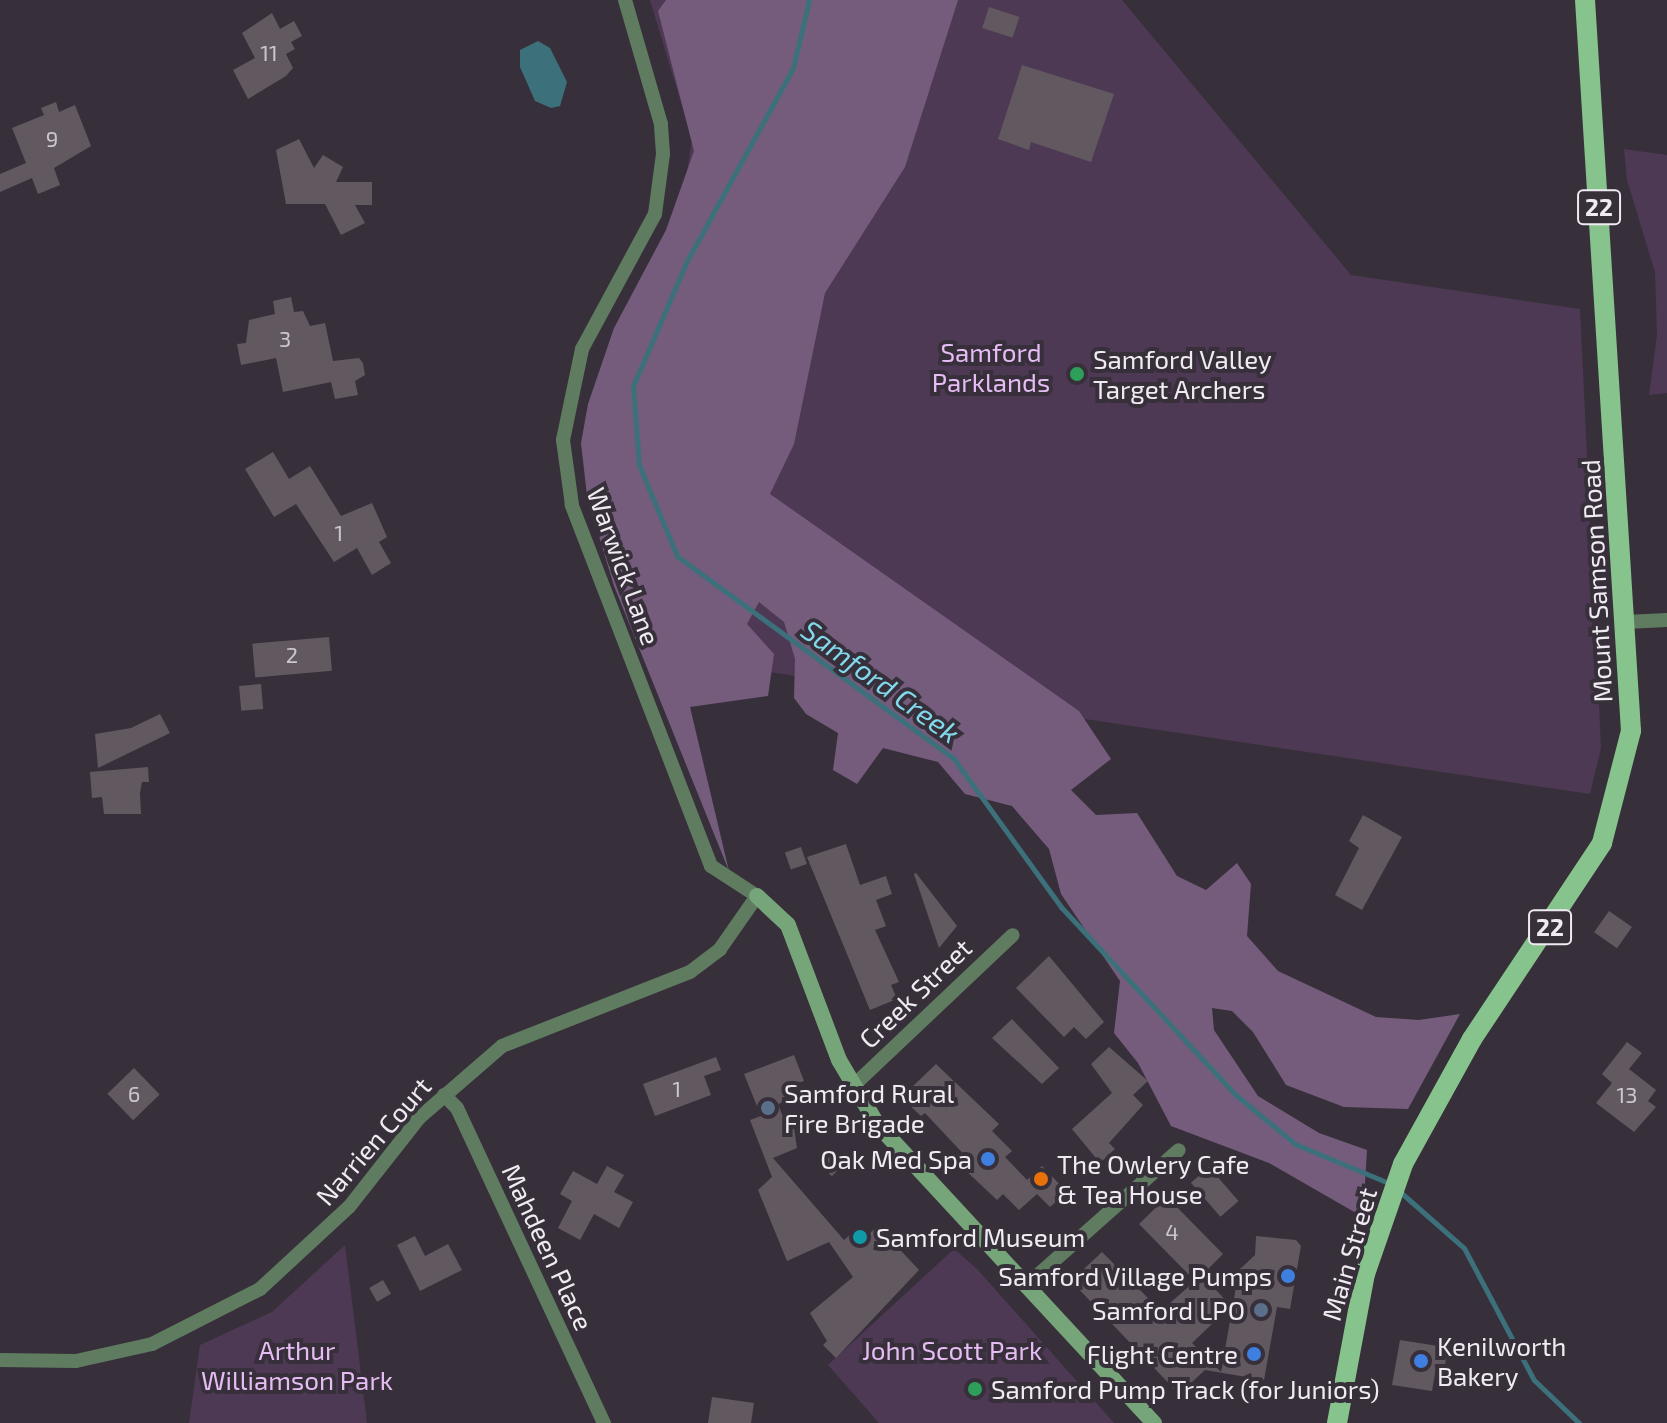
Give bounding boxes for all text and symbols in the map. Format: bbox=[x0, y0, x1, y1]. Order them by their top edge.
house number: 11 bbox=[260, 40, 278, 66]
house number: 9 bbox=[46, 126, 58, 152]
road number: 22 bbox=[1577, 187, 1621, 227]
house number: 3 bbox=[279, 326, 291, 352]
park label: Samford Parklands bbox=[932, 336, 1050, 398]
place label: Samford Valley Target Archers bbox=[1093, 343, 1272, 404]
marker: Samford Valley Target Archers bbox=[1068, 365, 1086, 383]
street label: Mount Samson Road bbox=[1574, 459, 1618, 703]
street label: Warwick Lane bbox=[581, 483, 667, 649]
house number: 1 bbox=[335, 520, 343, 546]
water label: Samford Creek bbox=[795, 612, 967, 750]
house number: 2 bbox=[286, 642, 298, 668]
road number: 22 bbox=[1528, 907, 1572, 947]
street label: Creek Street bbox=[852, 932, 978, 1054]
street label: Narrien Court bbox=[309, 1071, 437, 1211]
house number: 1 bbox=[673, 1076, 681, 1102]
place label: Samford Rural Fire Brigade bbox=[784, 1077, 954, 1138]
house number: 6 bbox=[128, 1081, 140, 1107]
house number: 13 bbox=[1617, 1082, 1637, 1108]
marker: Samford Rural Fire Brigade bbox=[759, 1099, 777, 1117]
place label: Oak Med Spa bbox=[820, 1143, 972, 1175]
place label: The Owlery Cafe & Tea House bbox=[1057, 1148, 1250, 1210]
marker: Oak Med Spa bbox=[979, 1150, 997, 1168]
street label: Mahdeen Place bbox=[496, 1159, 600, 1335]
marker: The Owlery Cafe & Tea House bbox=[1032, 1170, 1050, 1188]
street label: Main Street bbox=[1315, 1184, 1383, 1324]
house number: 4 bbox=[1165, 1219, 1179, 1245]
place label: Samford Museum bbox=[876, 1221, 1085, 1253]
marker: Samford Museum bbox=[851, 1228, 869, 1246]
place label: Samford Village Pumps bbox=[998, 1260, 1272, 1292]
marker: Samford Village Pumps bbox=[1279, 1267, 1297, 1285]
place label: Samford LPO bbox=[1092, 1294, 1245, 1326]
marker: Samford LPO bbox=[1252, 1301, 1270, 1319]
place label: Kenilworth Bakery bbox=[1437, 1330, 1566, 1392]
park label: Arthur Williamson Park bbox=[201, 1334, 393, 1396]
park label: John Scott Park bbox=[862, 1334, 1042, 1366]
place label: Flight Centre bbox=[1087, 1338, 1238, 1370]
marker: Flight Centre bbox=[1245, 1345, 1263, 1363]
marker: Kenilworth Bakery bbox=[1412, 1352, 1430, 1370]
place label: Samford Pump Track (for Juniors) bbox=[991, 1373, 1381, 1405]
marker: Samford Pump Track (for Juniors) bbox=[966, 1380, 984, 1398]

